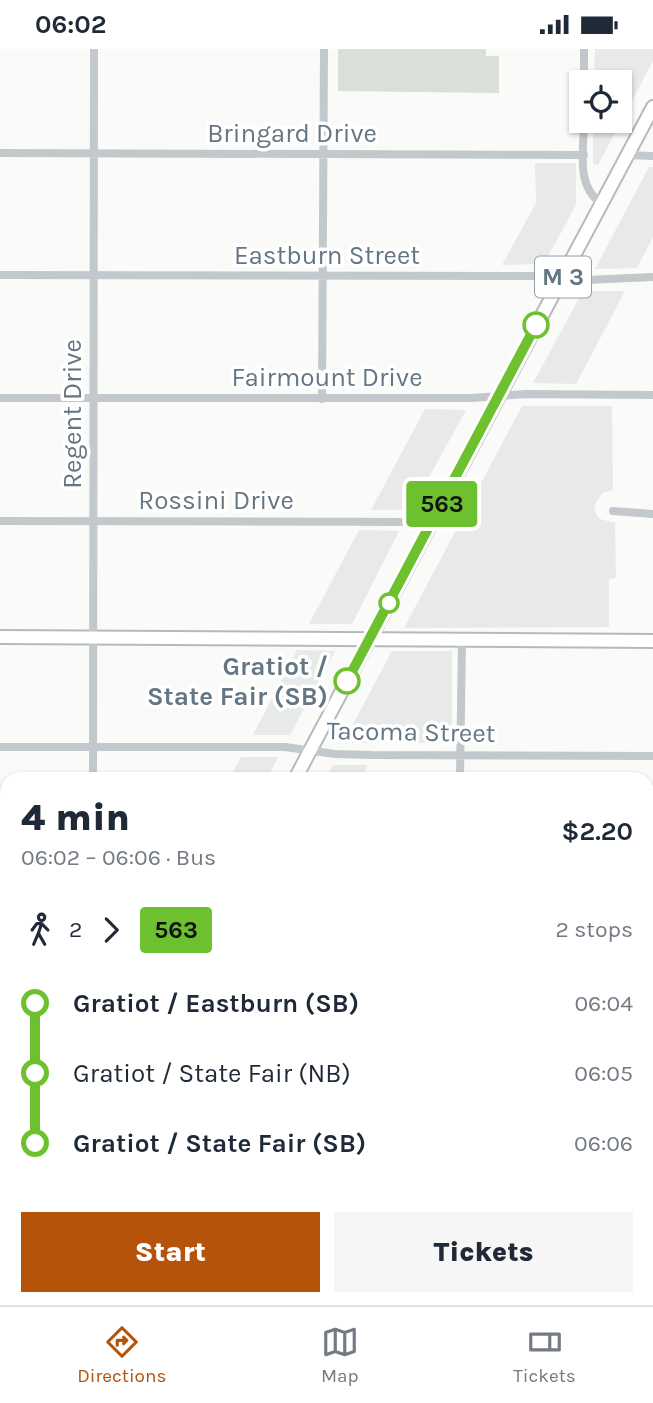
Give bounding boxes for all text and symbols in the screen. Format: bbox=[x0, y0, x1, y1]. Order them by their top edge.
text: 06:02 bbox=[35, 9, 106, 40]
map controls bbox=[569, 70, 632, 133]
button: locate bbox=[569, 70, 632, 133]
street label: Bringard Drive bbox=[207, 118, 377, 149]
street label: Eastburn Street bbox=[234, 240, 420, 271]
road number: M 3 bbox=[535, 257, 591, 297]
unlabelled marker bbox=[523, 312, 549, 338]
street label: Regent Drive bbox=[57, 339, 88, 489]
street label: Fairmount Drive bbox=[231, 362, 423, 393]
line badge: 563 bbox=[402, 481, 482, 527]
street label: Rossini Drive bbox=[138, 485, 294, 516]
text: 563 bbox=[420, 490, 464, 518]
unlabelled marker bbox=[379, 593, 399, 613]
place label: Gratiot / State Fair (SB) bbox=[147, 651, 328, 712]
marker: Gratiot / State Fair (SB) bbox=[334, 668, 360, 694]
street label: Tacoma Street bbox=[326, 715, 496, 749]
text: 4 min bbox=[21, 795, 130, 840]
text: $2.20 bbox=[562, 816, 633, 847]
text: 06:02 – 06:06 · Bus bbox=[21, 844, 216, 871]
icon: walk bbox=[21, 911, 59, 949]
icon: forward bbox=[92, 911, 130, 949]
text: 2 bbox=[69, 916, 82, 943]
text: 563 bbox=[154, 916, 198, 944]
text: 2 stops bbox=[555, 916, 633, 943]
text: Gratiot / Eastburn (SB) bbox=[73, 988, 359, 1019]
text: 06:04 bbox=[574, 990, 633, 1017]
text: Gratiot / State Fair (NB) bbox=[73, 1058, 351, 1089]
text: 06:05 bbox=[574, 1060, 633, 1087]
text: Gratiot / State Fair (SB) bbox=[73, 1128, 366, 1159]
text: 06:06 bbox=[574, 1130, 633, 1157]
button: Start bbox=[21, 1212, 320, 1292]
button: Tickets bbox=[334, 1212, 633, 1292]
tab: Directions bbox=[77, 1323, 166, 1387]
tab: Map bbox=[321, 1323, 359, 1387]
tab: Tickets bbox=[513, 1323, 576, 1387]

